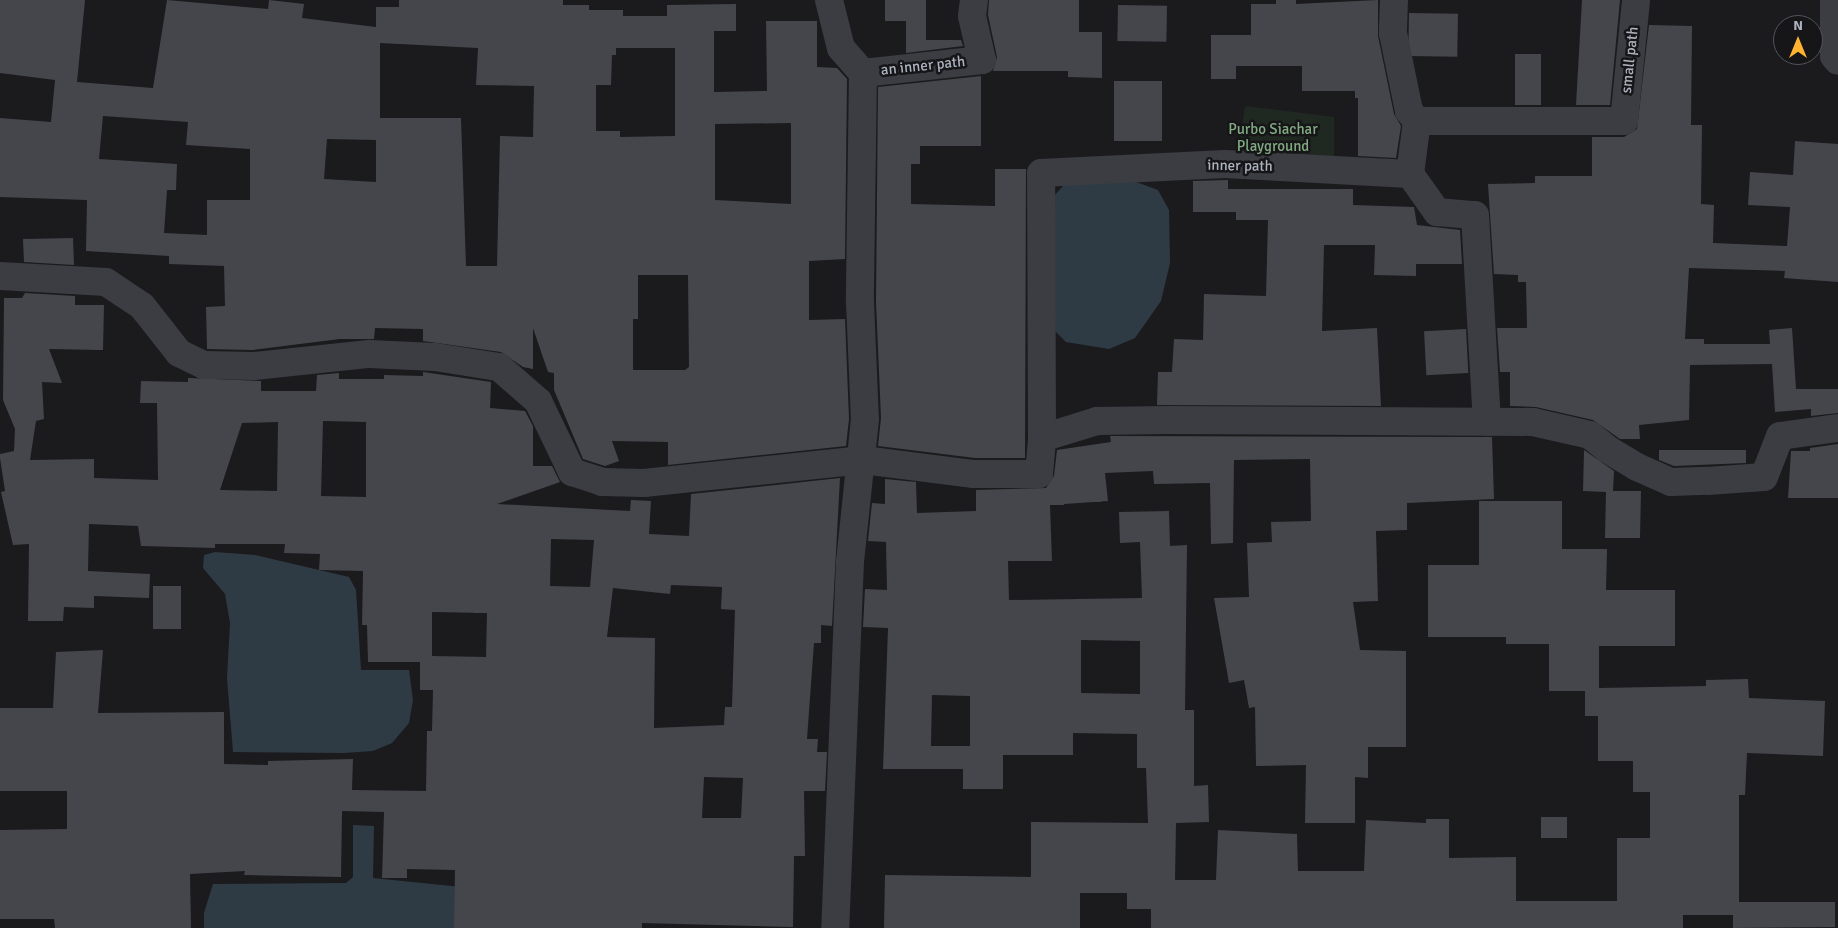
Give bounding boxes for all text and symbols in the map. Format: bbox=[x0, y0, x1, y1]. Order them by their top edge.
north arrow bbox=[1773, 15, 1823, 65]
text: N bbox=[1793, 17, 1803, 34]
street label: small path bbox=[1618, 26, 1642, 94]
street label: an inner path bbox=[880, 53, 966, 79]
park label: Purbo Siachar Playground bbox=[1228, 120, 1318, 155]
street label: inner path bbox=[1207, 156, 1273, 176]

